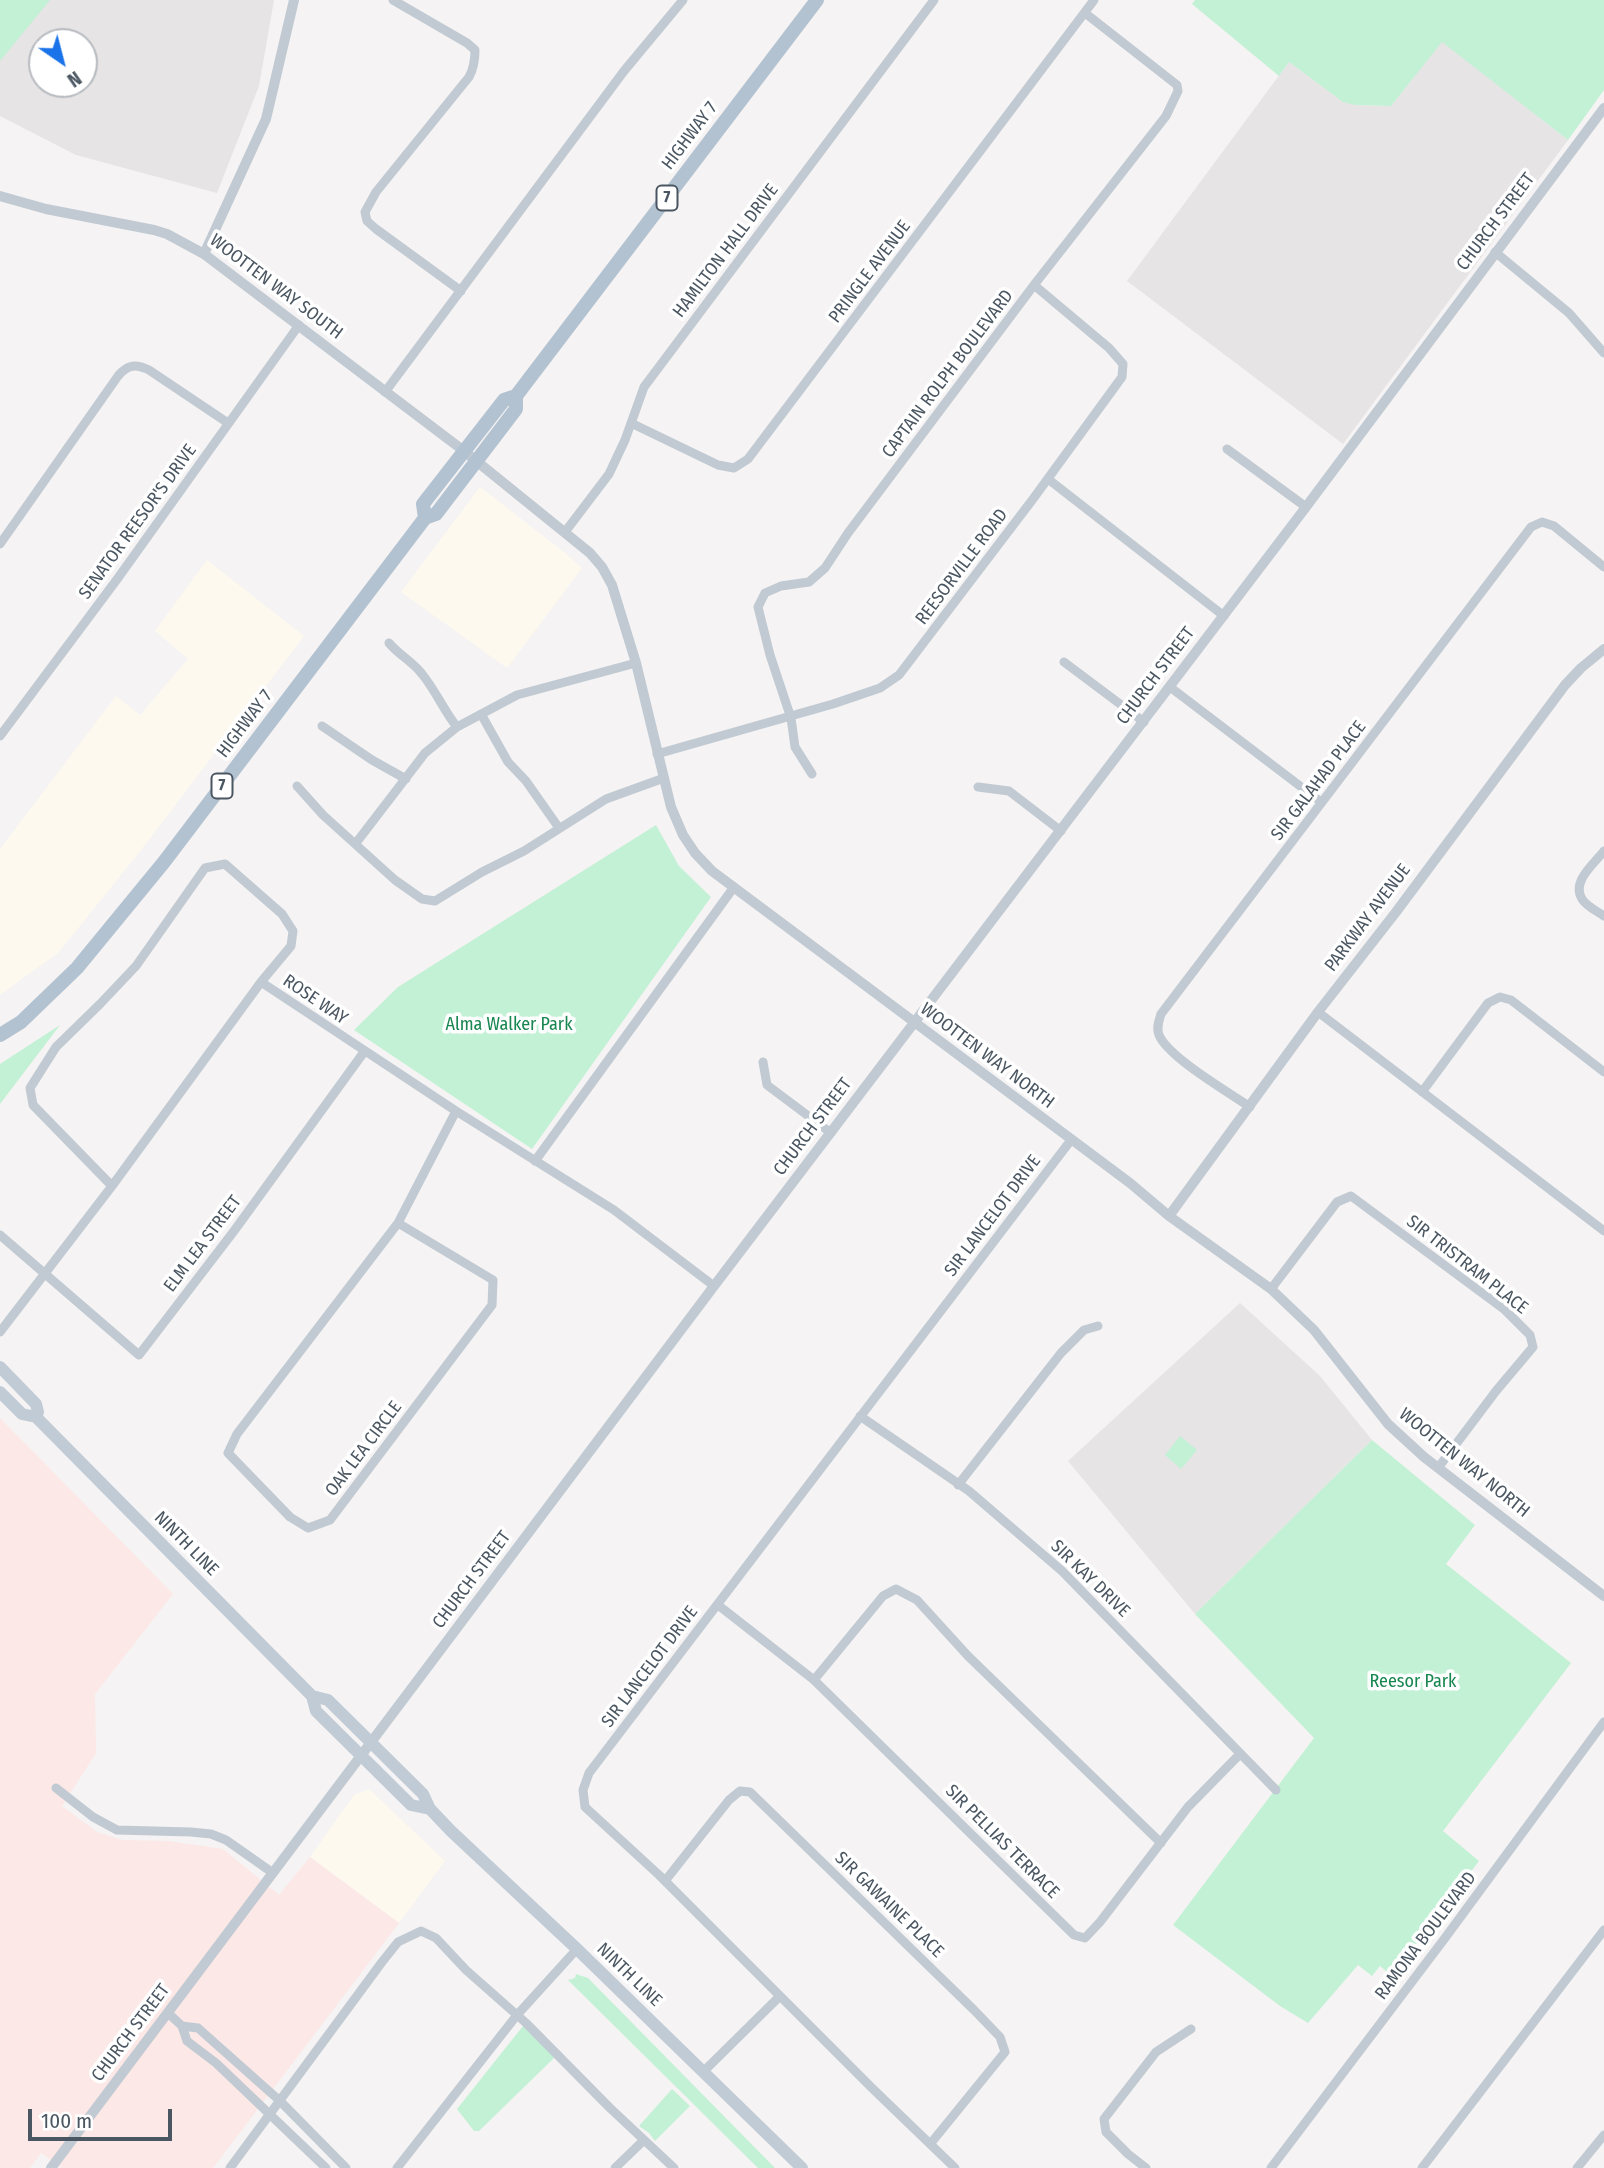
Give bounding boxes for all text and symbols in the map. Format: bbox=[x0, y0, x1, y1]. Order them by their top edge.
north arrow bbox=[28, 28, 98, 98]
text: N bbox=[63, 66, 85, 92]
street label: HIGHWAY 7 bbox=[657, 98, 723, 174]
street label: CHURCH STREET bbox=[1452, 169, 1540, 275]
street label: HAMILTON HALL DRIVE bbox=[669, 180, 783, 322]
road number: 7 bbox=[656, 186, 678, 210]
street label: PRINGLE AVENUE bbox=[824, 217, 916, 327]
street label: WOOTTEN WAY SOUTH bbox=[205, 230, 347, 344]
street label: CAPTAIN ROLPH BOULEVARD bbox=[878, 286, 1018, 462]
street label: SENATOR REESOR'S DRIVE bbox=[75, 440, 201, 604]
street label: REESORVILLE ROAD bbox=[911, 505, 1013, 629]
street label: CHURCH STREET bbox=[1112, 623, 1200, 729]
street label: HIGHWAY 7 bbox=[212, 686, 278, 762]
street label: SIR GALAHAD PLACE bbox=[1267, 717, 1371, 845]
road number: 7 bbox=[212, 774, 232, 799]
street label: PARKWAY AVENUE bbox=[1321, 860, 1415, 976]
street label: ROSE WAY bbox=[278, 970, 352, 1030]
street label: WOOTTEN WAY NORTH bbox=[916, 999, 1058, 1113]
park label: Alma Walker Park bbox=[445, 1014, 573, 1036]
street label: CHURCH STREET bbox=[769, 1074, 857, 1180]
street label: SIR LANCELOT DRIVE bbox=[940, 1151, 1046, 1281]
street label: ELM LEA STREET bbox=[160, 1191, 246, 1297]
street label: SIR TRISTRAM PLACE bbox=[1402, 1211, 1532, 1319]
street label: OAK LEA CIRCLE bbox=[321, 1397, 407, 1501]
street label: WOOTTEN WAY NORTH bbox=[1394, 1404, 1534, 1522]
street label: NINTH LINE bbox=[149, 1507, 223, 1581]
street label: CHURCH STREET bbox=[428, 1527, 516, 1633]
street label: SIR KAY DRIVE bbox=[1046, 1536, 1134, 1622]
street label: SIR LANCELOT DRIVE bbox=[597, 1602, 703, 1732]
park label: Reesor Park bbox=[1370, 1671, 1456, 1693]
street label: SIR PELLIAS TERRACE bbox=[941, 1781, 1063, 1903]
street label: SIR GAWAINE PLACE bbox=[830, 1848, 948, 1962]
street label: RAMONA BOULEVARD bbox=[1371, 1868, 1481, 2004]
street label: NINTH LINE bbox=[592, 1939, 666, 2011]
street label: CHURCH STREET bbox=[87, 1980, 175, 2086]
scale bar bbox=[32, 2094, 175, 2138]
text: 100 m bbox=[41, 2108, 92, 2134]

